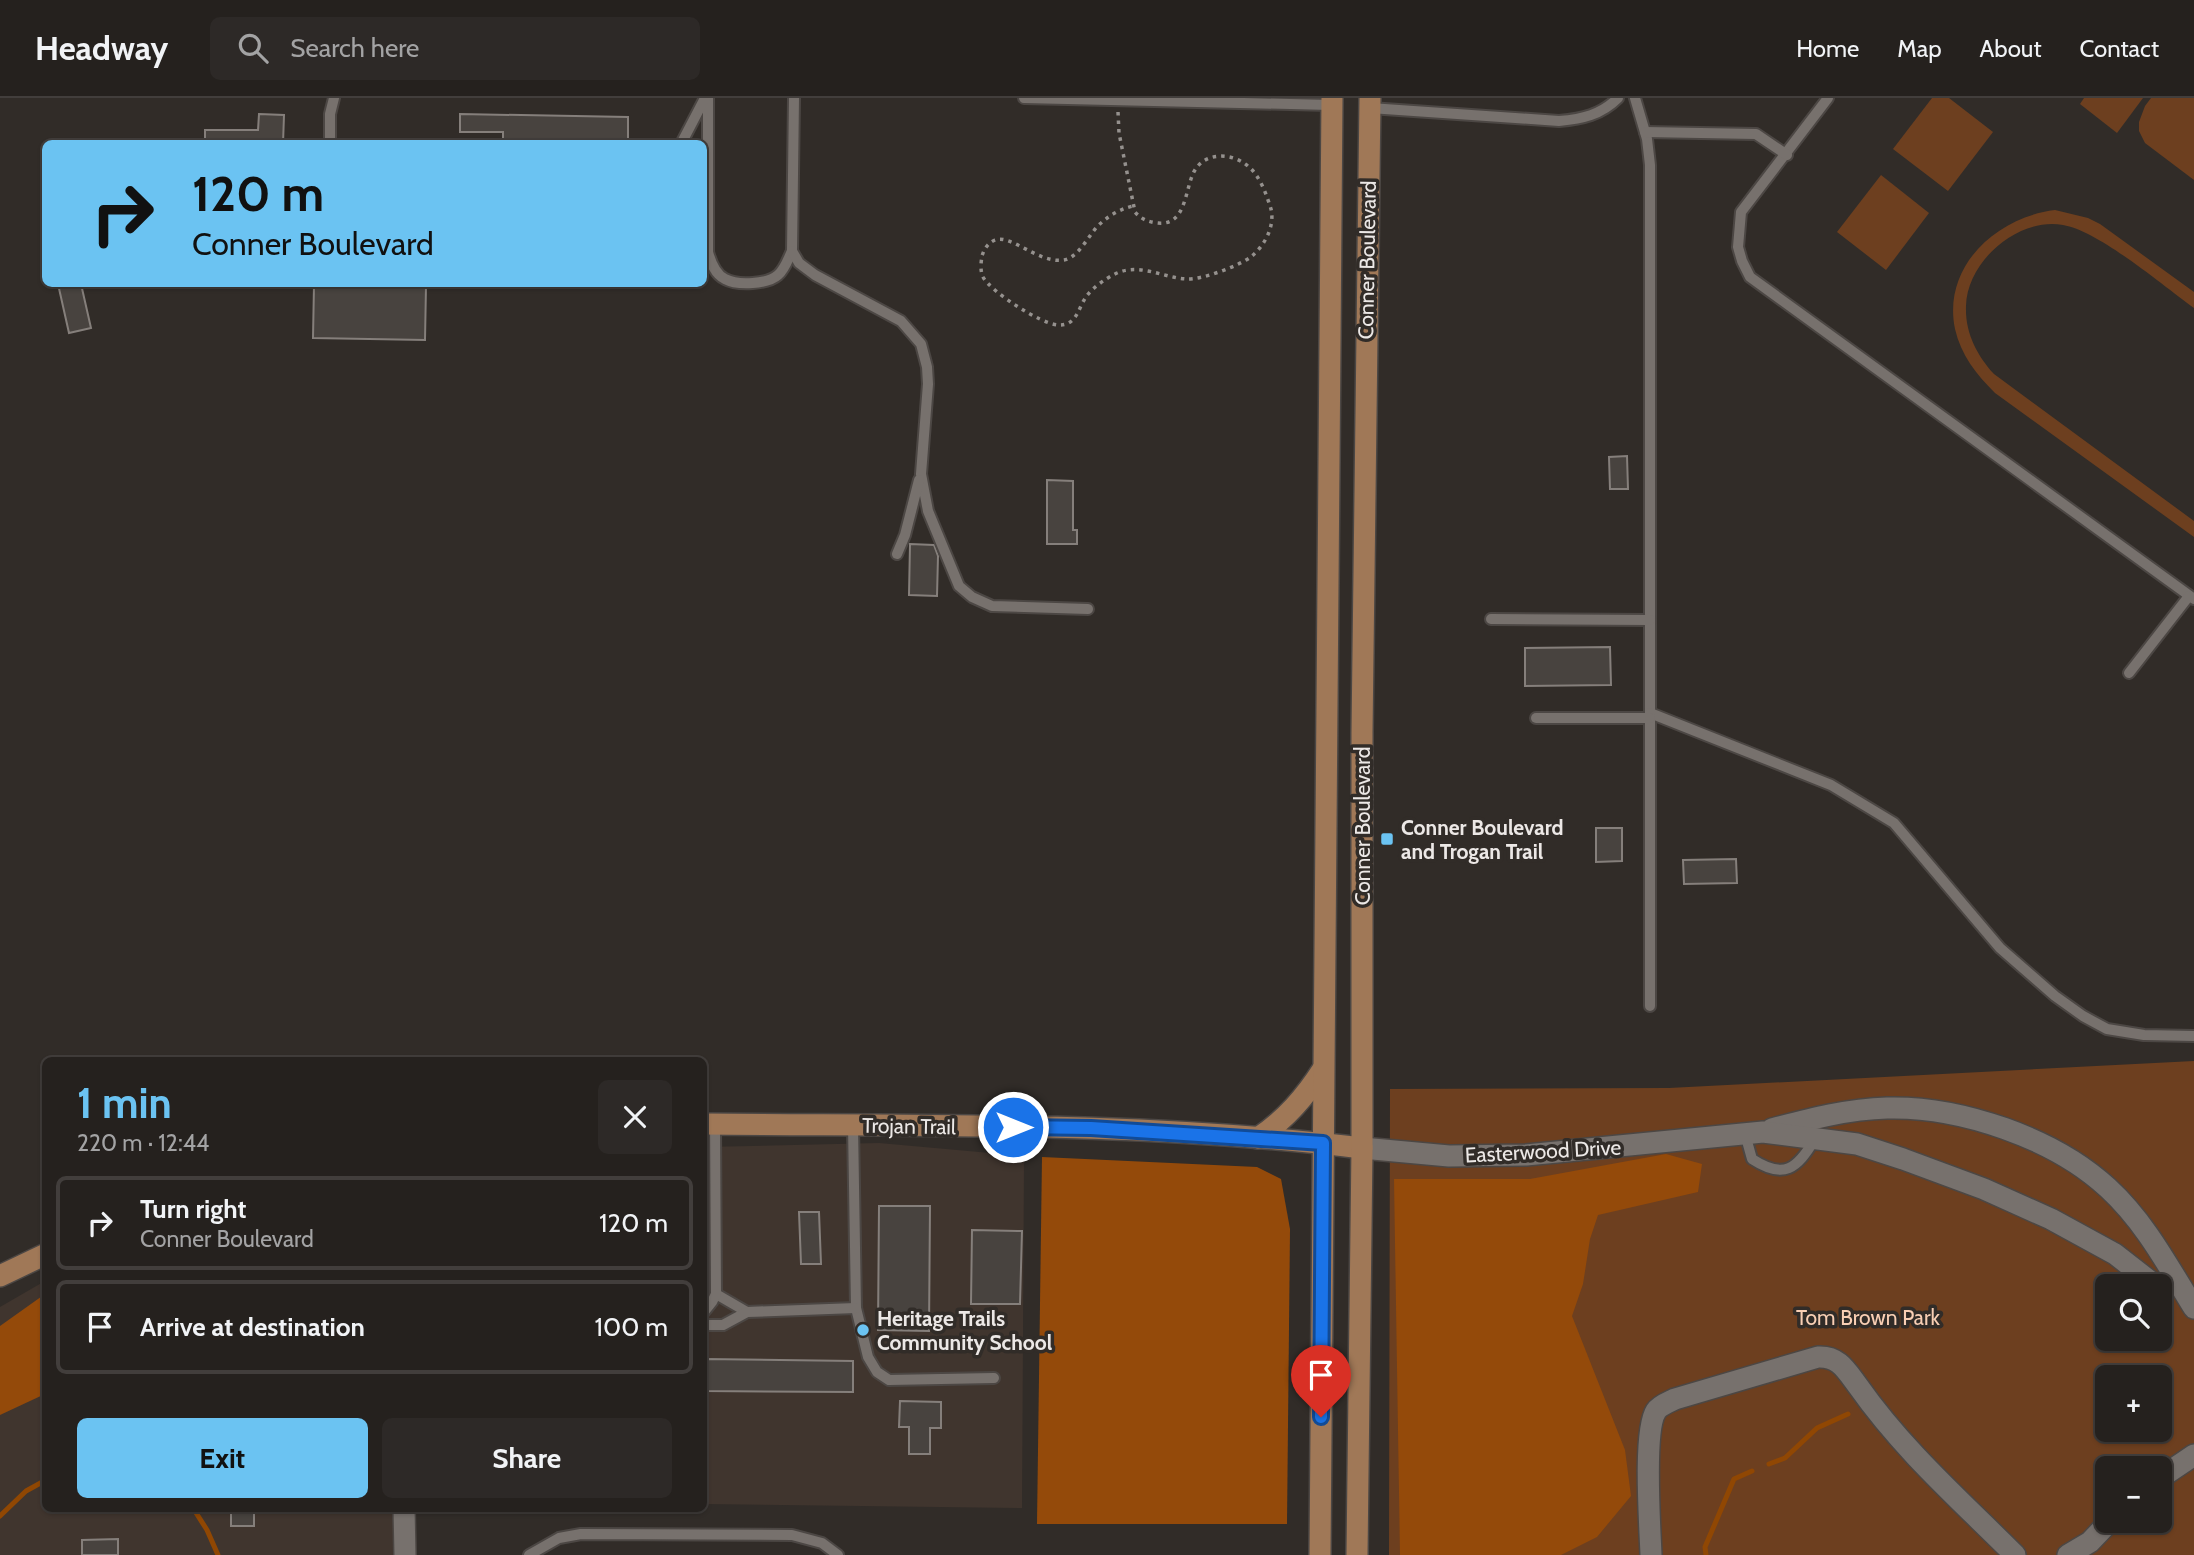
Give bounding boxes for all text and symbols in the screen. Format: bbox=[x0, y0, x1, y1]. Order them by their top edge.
search box bbox=[210, 17, 700, 80]
text: Headway bbox=[35, 28, 168, 68]
icon: search bbox=[234, 29, 272, 67]
text: Search here bbox=[290, 32, 419, 64]
text: Home bbox=[1796, 34, 1859, 63]
text: Map bbox=[1897, 34, 1942, 63]
text: About bbox=[1980, 34, 2042, 63]
text: Contact bbox=[2080, 34, 2159, 63]
text: 120 m bbox=[192, 164, 324, 223]
icon: right bbox=[77, 168, 168, 259]
street label: Conner Boulevard bbox=[1353, 180, 1381, 340]
text: Conner Boulevard bbox=[192, 224, 434, 263]
street label: Conner Boulevard bbox=[1350, 747, 1375, 905]
place label: Conner Boulevard and Trogan Trail bbox=[1401, 815, 1564, 864]
marker: Conner Boulevard and Trogan Trail bbox=[1379, 831, 1395, 847]
text: 1 min bbox=[77, 1077, 172, 1129]
button: close bbox=[598, 1080, 672, 1154]
position arrow bbox=[976, 1090, 1050, 1164]
street label: Trojan Trail bbox=[862, 1113, 956, 1140]
text: 220 m · 12:44 bbox=[77, 1129, 209, 1157]
street label: Easterwood Drive bbox=[1464, 1134, 1622, 1168]
text: Turn right bbox=[140, 1193, 246, 1225]
icon: right bbox=[81, 1204, 119, 1242]
text: 120 m bbox=[599, 1207, 668, 1239]
text: Conner Boulevard bbox=[140, 1225, 314, 1253]
map controls bbox=[2095, 1274, 2172, 1533]
button: search bbox=[2095, 1274, 2172, 1351]
park label: Tom Brown Park bbox=[1796, 1305, 1941, 1330]
place label: Heritage Trails Community School bbox=[877, 1306, 1053, 1355]
icon: arrive bbox=[81, 1308, 119, 1346]
text: Arrive at destination bbox=[140, 1311, 365, 1343]
text: 100 m bbox=[595, 1311, 668, 1343]
marker: Heritage Trails Community School bbox=[855, 1322, 871, 1338]
pin bbox=[1291, 1345, 1351, 1417]
icon: arrive bbox=[1302, 1356, 1340, 1394]
button: + bbox=[2095, 1365, 2172, 1442]
button: Exit bbox=[77, 1418, 368, 1498]
button: Share bbox=[382, 1418, 672, 1498]
button: − bbox=[2095, 1456, 2172, 1533]

